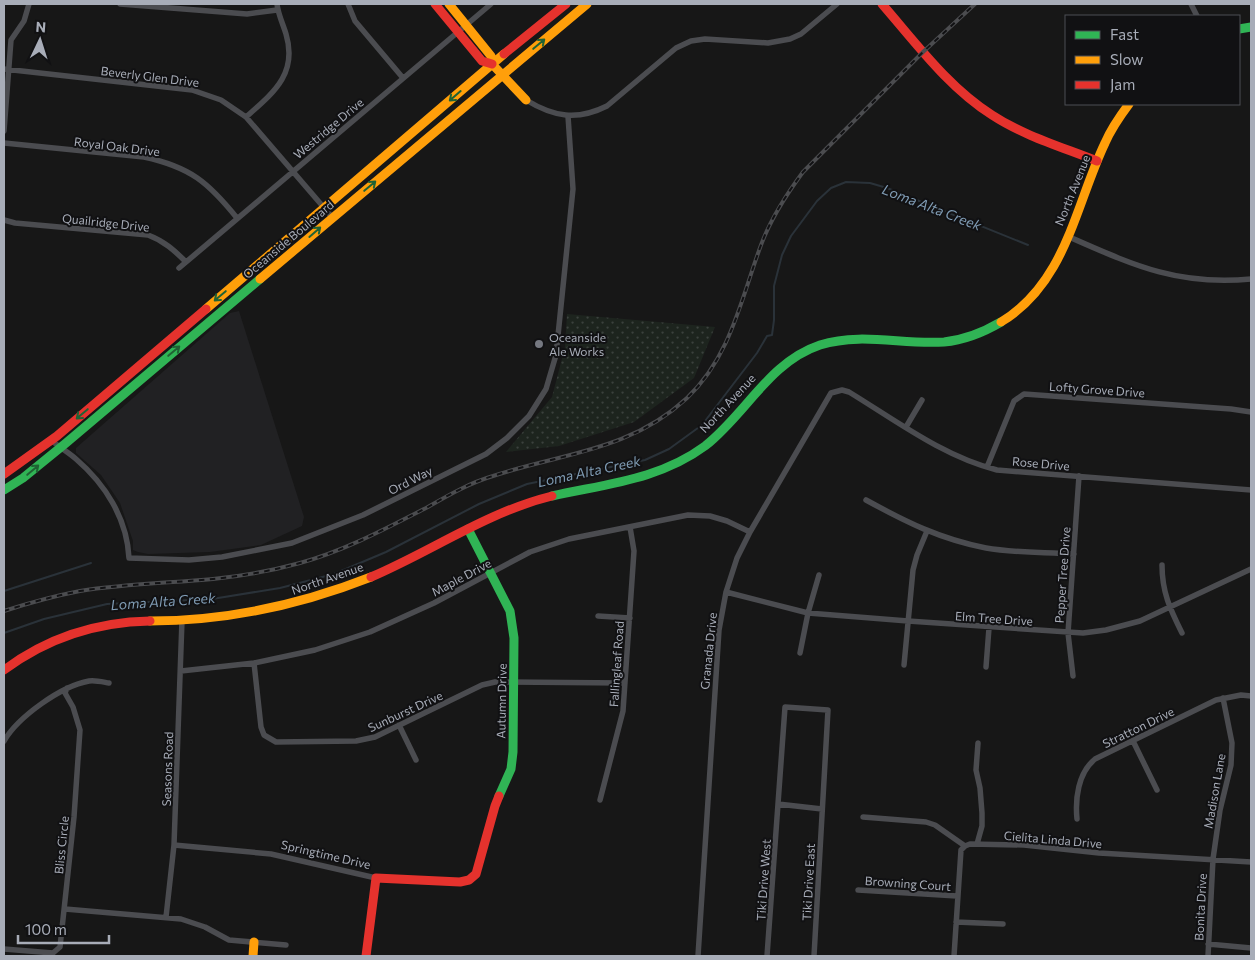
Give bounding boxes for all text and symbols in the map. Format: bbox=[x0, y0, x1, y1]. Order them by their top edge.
north arrow bbox=[15, 15, 65, 65]
legend bbox=[1065, 15, 1240, 105]
text: N bbox=[35, 18, 47, 35]
text: Fast bbox=[1110, 25, 1139, 43]
one-way arrow bbox=[533, 38, 546, 49]
text: Slow bbox=[1110, 50, 1143, 68]
street label: Beverly Glen Drive bbox=[100, 63, 200, 89]
text: Jam bbox=[1110, 75, 1135, 93]
one-way arrow bbox=[449, 90, 462, 101]
street label: Westridge Drive bbox=[290, 95, 366, 161]
street label: Royal Oak Drive bbox=[73, 134, 161, 158]
street label: North Avenue bbox=[1051, 153, 1093, 227]
one-way arrow bbox=[363, 180, 376, 191]
water label: Loma Alta Creek bbox=[880, 180, 984, 234]
street label: Oceanside Boulevard bbox=[240, 197, 336, 281]
street label: Quailridge Drive bbox=[62, 210, 150, 234]
one-way arrow bbox=[309, 226, 322, 238]
one-way arrow bbox=[214, 290, 227, 301]
place label: Oceanside Ale Works bbox=[549, 330, 606, 358]
marker: Oceanside Ale Works bbox=[533, 338, 545, 350]
one-way arrow bbox=[167, 346, 180, 357]
street label: North Avenue bbox=[696, 371, 758, 435]
street label: Lofty Grove Drive bbox=[1049, 379, 1145, 399]
one-way arrow bbox=[76, 409, 89, 420]
water label: Loma Alta Creek bbox=[536, 452, 642, 490]
street label: Rose Drive bbox=[1012, 454, 1070, 472]
street label: Ord Way bbox=[386, 463, 434, 497]
one-way arrow bbox=[26, 465, 39, 476]
street label: Pepper Tree Drive bbox=[1052, 526, 1072, 624]
street label: Maple Drive bbox=[429, 555, 493, 599]
street label: North Avenue bbox=[289, 559, 365, 597]
water label: Loma Alta Creek bbox=[110, 589, 216, 613]
street label: Elm Tree Drive bbox=[955, 608, 1033, 628]
street label: Granada Drive bbox=[697, 612, 719, 690]
street label: Fallingleaf Road bbox=[606, 620, 626, 707]
street label: Autumn Drive bbox=[493, 663, 509, 739]
street label: Sunburst Drive bbox=[365, 688, 445, 734]
street label: Stratton Drive bbox=[1100, 704, 1176, 750]
street label: Seasons Road bbox=[159, 731, 175, 807]
street label: Madison Lane bbox=[1201, 752, 1227, 830]
street label: Bliss Circle bbox=[51, 815, 71, 875]
street label: Cielita Linda Drive bbox=[1003, 828, 1103, 850]
street label: Springtime Drive bbox=[280, 837, 372, 871]
street label: Tiki Drive West bbox=[753, 839, 773, 921]
street label: Tiki Drive East bbox=[799, 843, 817, 921]
street label: Browning Court bbox=[864, 873, 952, 893]
street label: Bonita Drive bbox=[1191, 873, 1209, 941]
scale bar bbox=[18, 912, 109, 944]
text: 100 m bbox=[25, 920, 67, 938]

